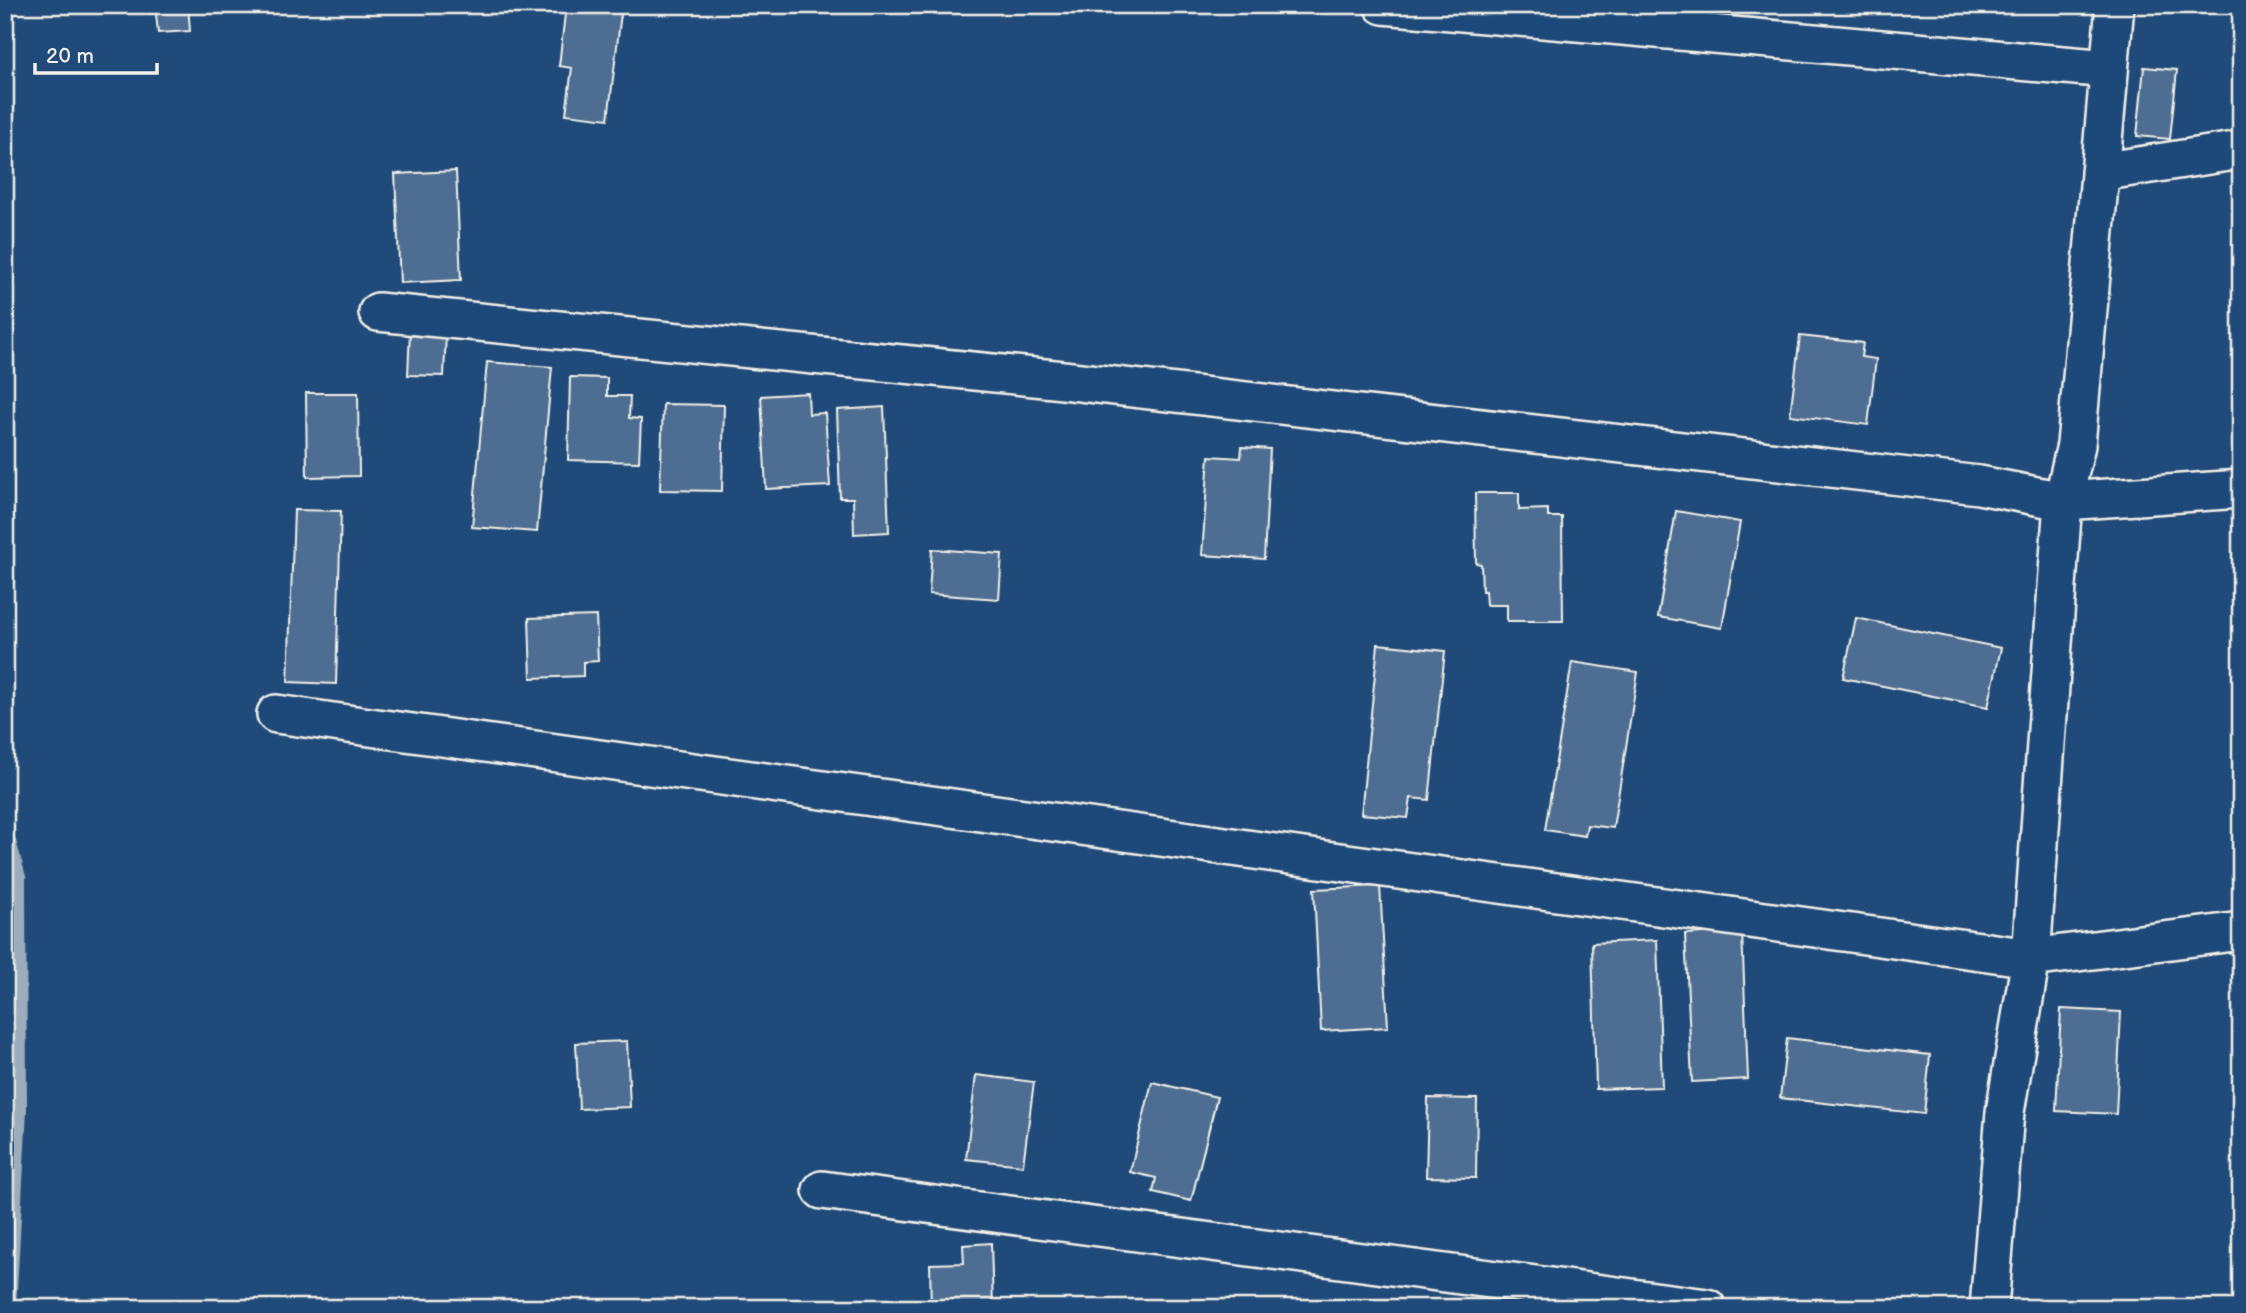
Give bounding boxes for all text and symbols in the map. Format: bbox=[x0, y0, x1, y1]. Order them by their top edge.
scale bar bbox=[35, 32, 158, 76]
text: 20 m bbox=[46, 44, 94, 69]

